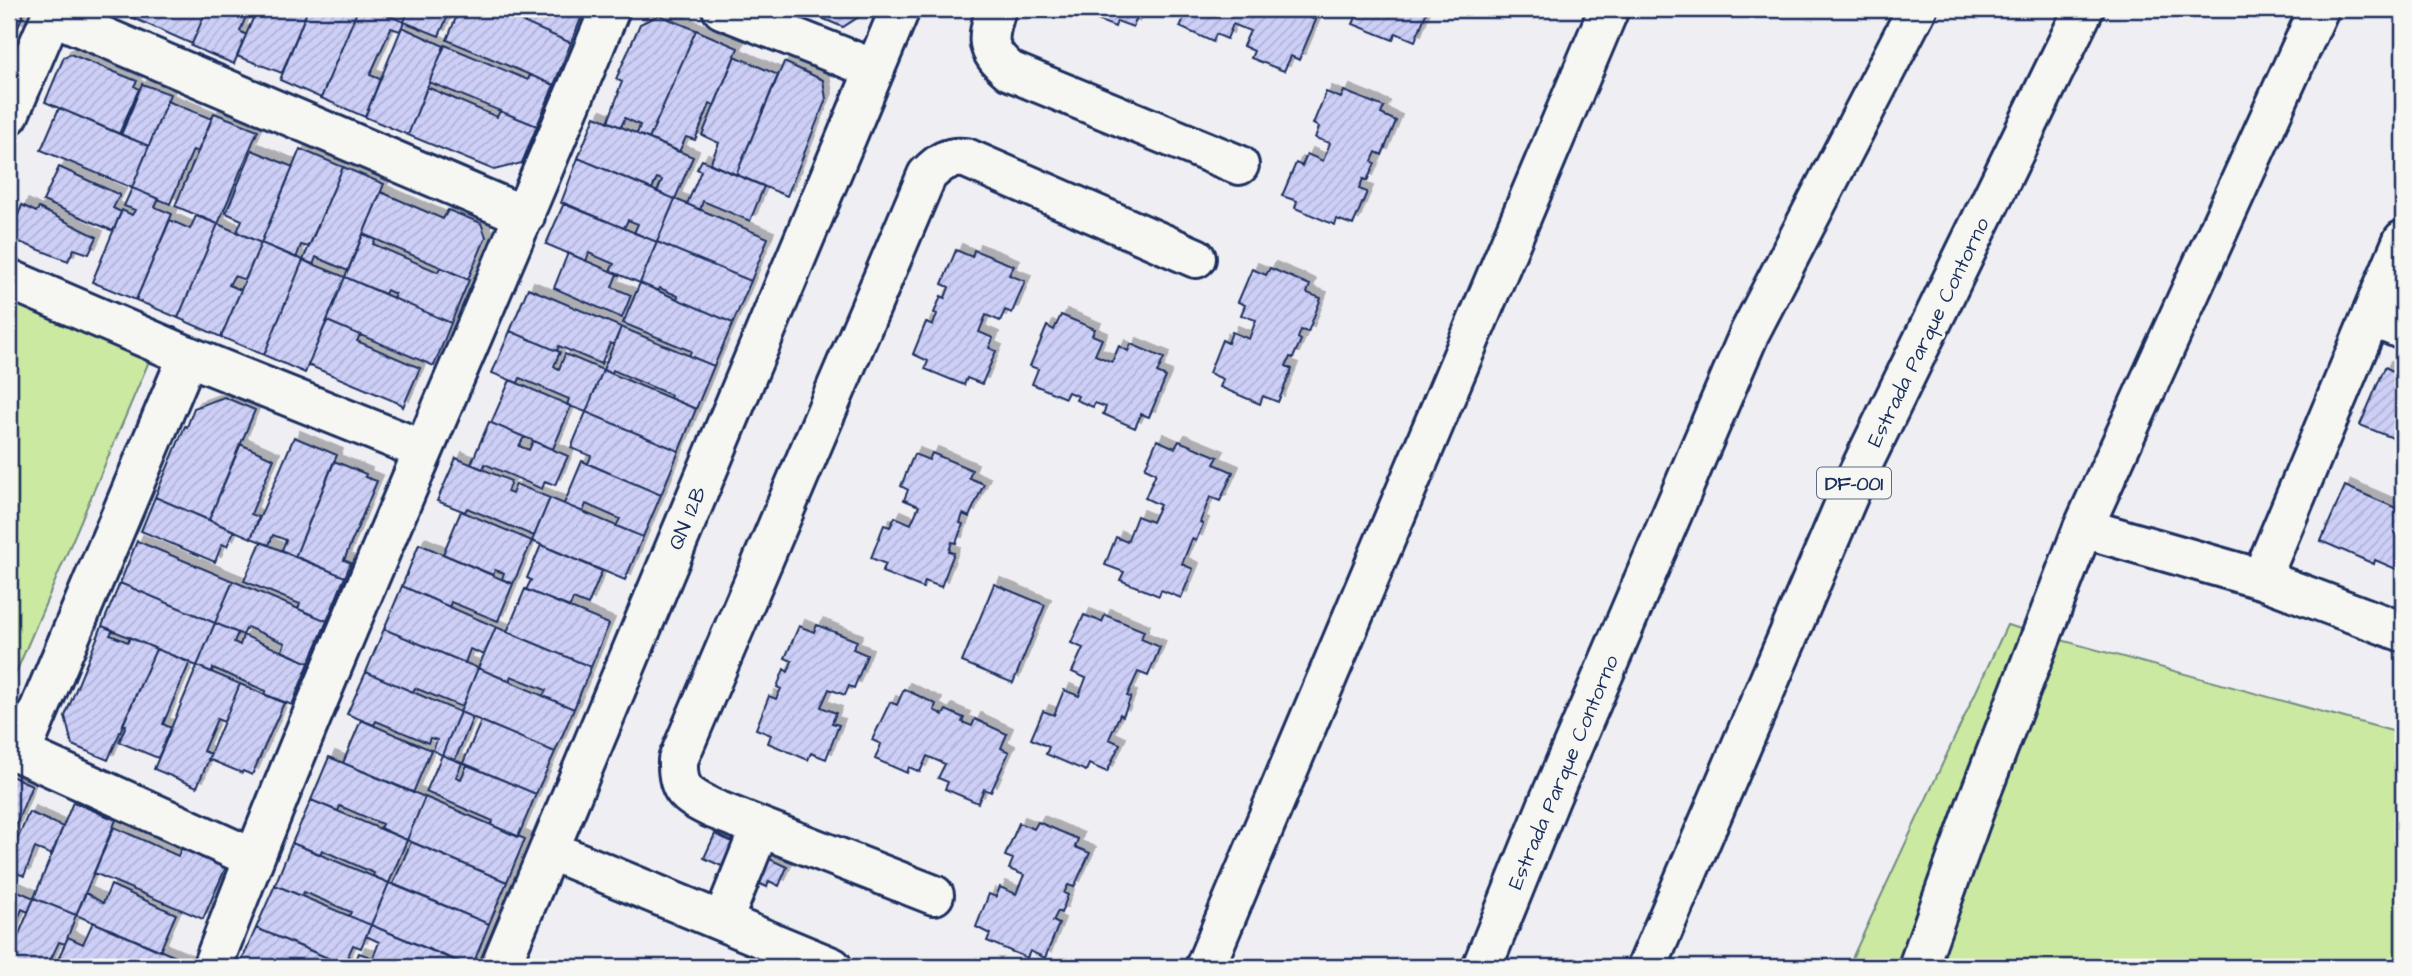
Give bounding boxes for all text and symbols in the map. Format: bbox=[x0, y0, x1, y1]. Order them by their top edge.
street label: Estrada Parque Contorno bbox=[1860, 213, 1997, 452]
road number: DF-001 bbox=[1817, 468, 1891, 498]
street label: QN 12B bbox=[661, 482, 714, 554]
street label: Estrada Parque Contorno bbox=[1501, 650, 1626, 894]

